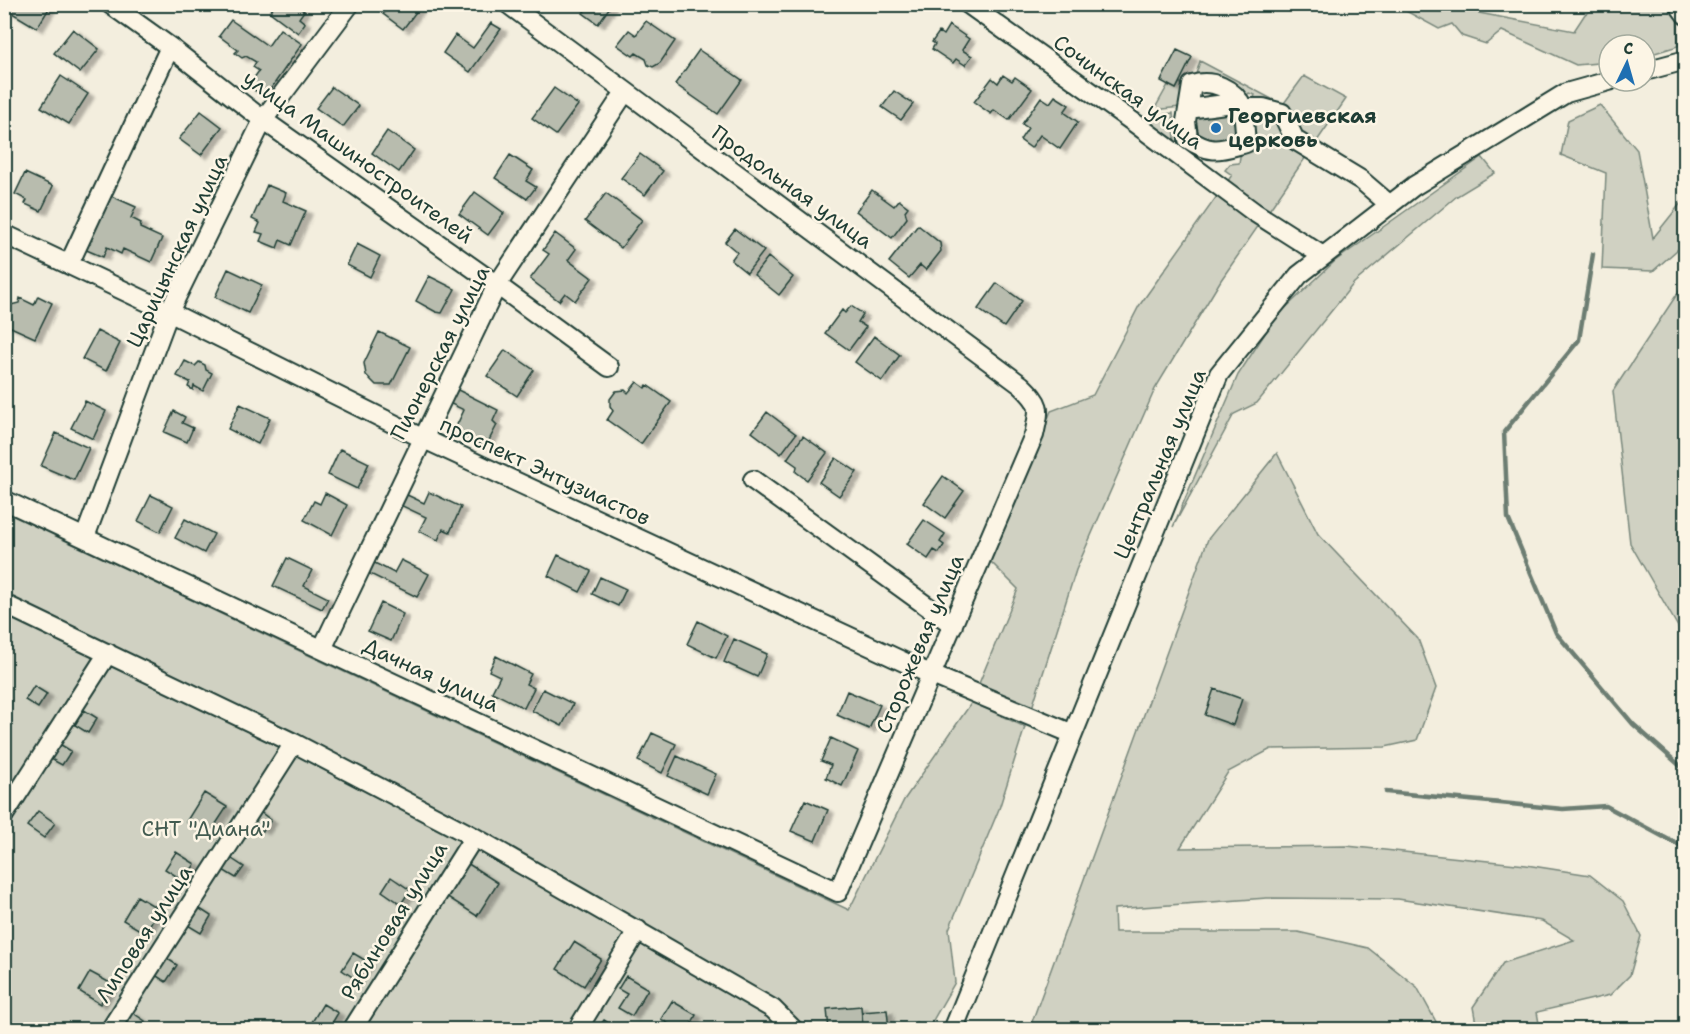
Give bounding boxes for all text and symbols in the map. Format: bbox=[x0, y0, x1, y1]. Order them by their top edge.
street label: Сочинская улица bbox=[1048, 28, 1208, 156]
north arrow bbox=[1597, 33, 1657, 93]
text: С bbox=[1622, 38, 1634, 59]
street label: улица Машиностроителей bbox=[237, 64, 479, 250]
place label: Георгиевская церковь bbox=[1228, 102, 1377, 154]
street label: Продольная улица bbox=[706, 119, 878, 255]
marker: Георгиевская церковь bbox=[1209, 121, 1223, 135]
street label: Царицынская улица bbox=[120, 150, 234, 352]
street label: Пионерская улица bbox=[384, 261, 496, 445]
street label: Центральная улица bbox=[1107, 364, 1213, 564]
street label: проспект Энтузиастов bbox=[435, 410, 655, 532]
street label: Сторожевая улица bbox=[869, 550, 971, 738]
street label: Дачная улица bbox=[359, 631, 503, 719]
park label: СНТ "Диана" bbox=[141, 815, 271, 843]
street label: Рябиновая улица bbox=[334, 837, 454, 1005]
street label: Липовая улица bbox=[89, 860, 199, 1008]

